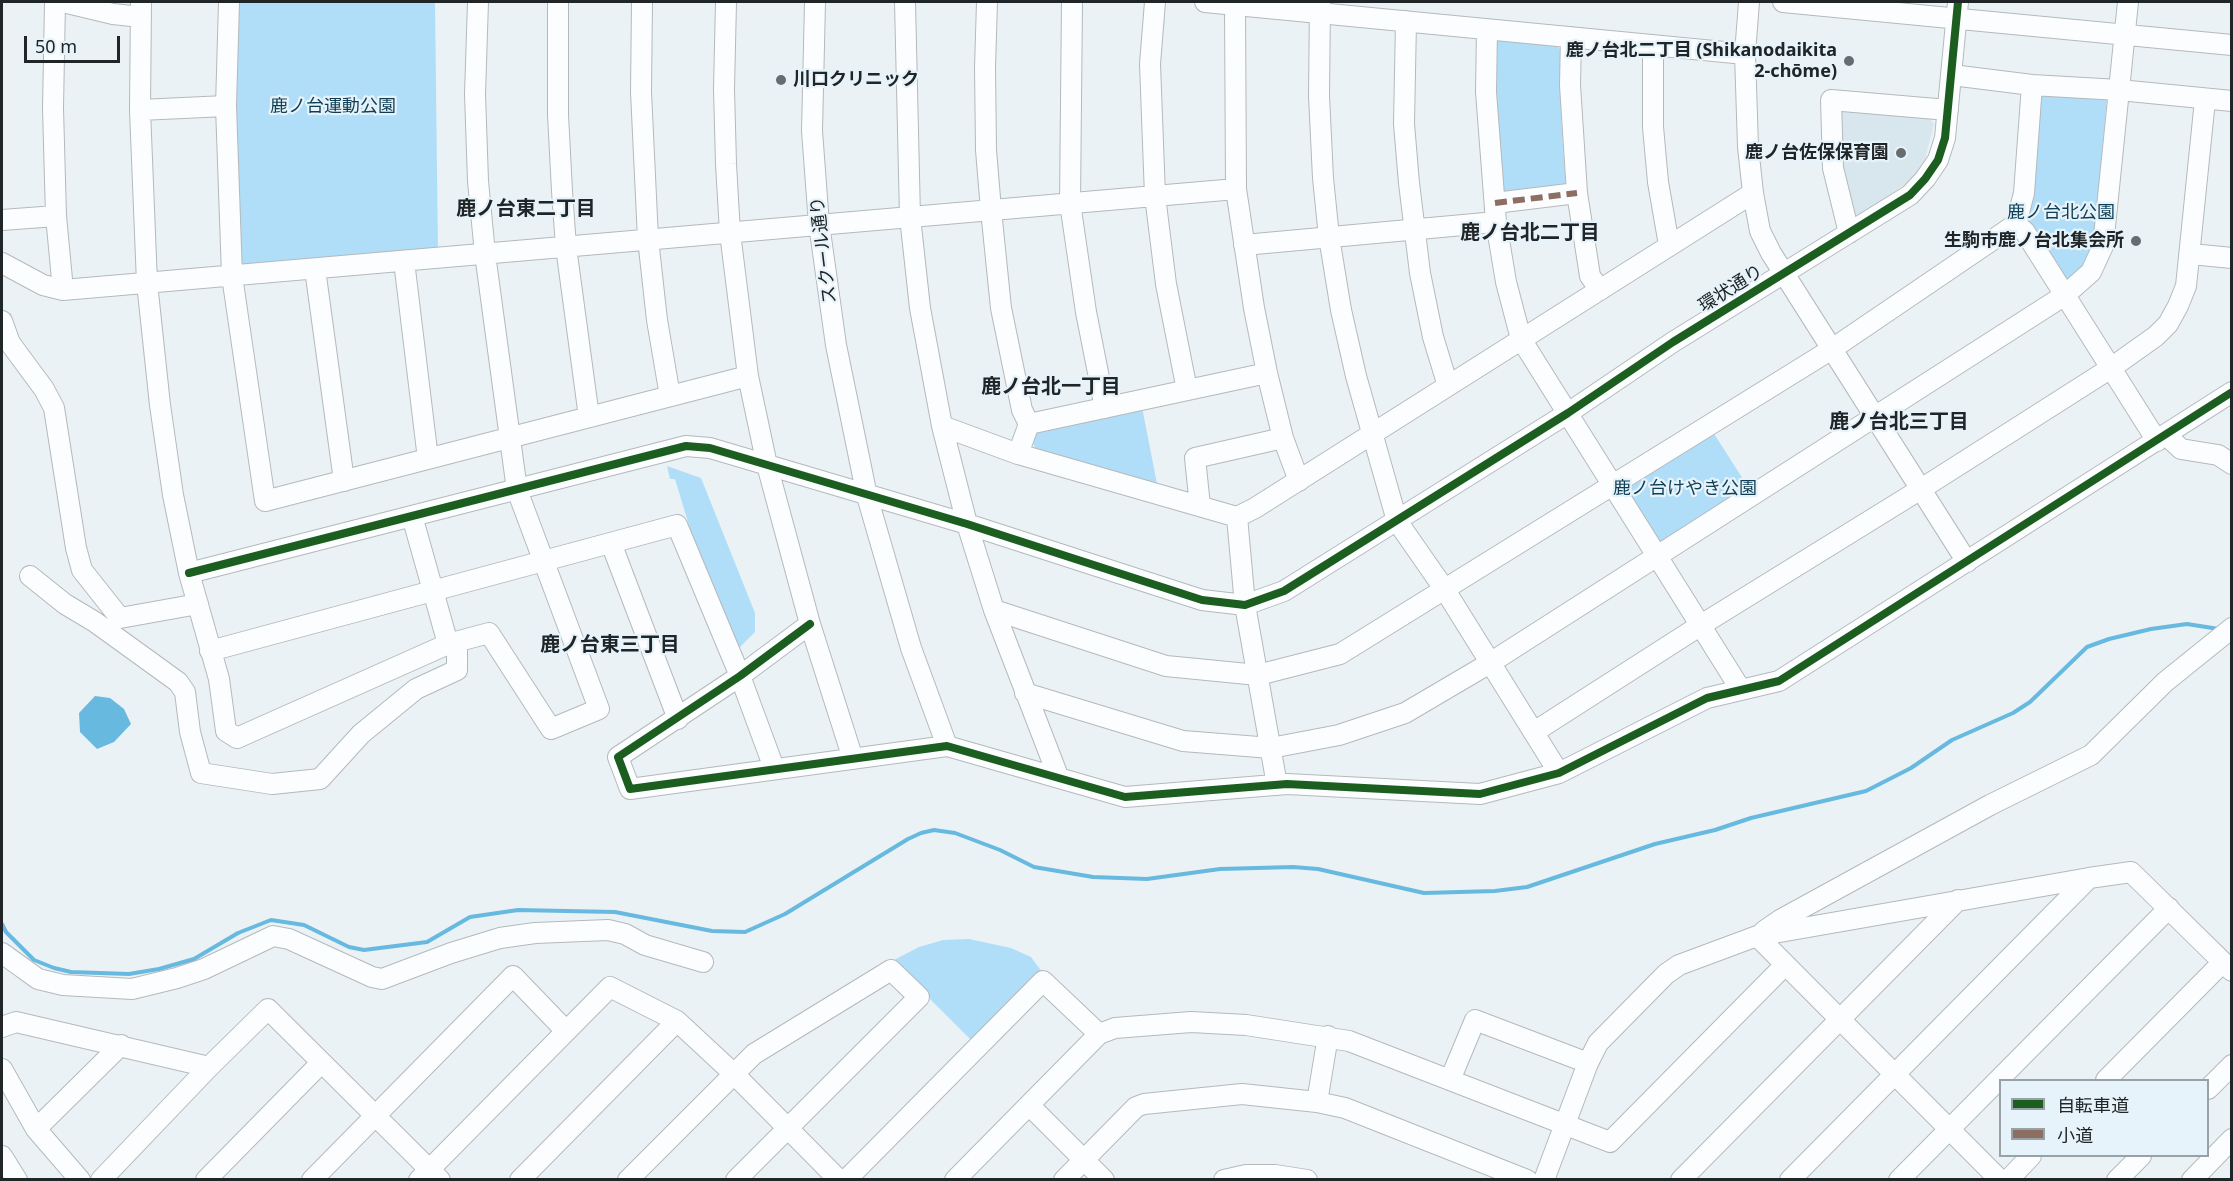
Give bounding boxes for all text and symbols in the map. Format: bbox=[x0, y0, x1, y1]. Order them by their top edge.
scale bar bbox=[27, 24, 123, 62]
text: 50 m bbox=[35, 34, 77, 58]
place label: 鹿ノ台北二丁目 (Shikanodaikita 2-chōme) bbox=[1566, 40, 1837, 82]
marker: 鹿ノ台北二丁目 (Shikanodaikita 2-chōme) bbox=[1842, 54, 1856, 68]
place label: 川口クリニック bbox=[793, 69, 919, 91]
marker: 川口クリニック bbox=[774, 73, 788, 87]
park label: 鹿ノ台運動公園 bbox=[270, 96, 396, 118]
place label: 鹿ノ台佐保保育園 bbox=[1745, 142, 1889, 164]
marker: 鹿ノ台佐保保育園 bbox=[1894, 146, 1908, 160]
street label: スクール通り bbox=[807, 195, 841, 305]
district label: 鹿ノ台東二丁目 bbox=[456, 197, 596, 221]
park label: 鹿ノ台北公園 bbox=[2007, 202, 2115, 224]
district label: 鹿ノ台北二丁目 bbox=[1460, 221, 1600, 245]
place label: 生駒市鹿ノ台北集会所 bbox=[1944, 230, 2124, 252]
marker: 生駒市鹿ノ台北集会所 bbox=[2129, 234, 2143, 248]
street label: 環状通り bbox=[1695, 261, 1767, 317]
district label: 鹿ノ台北一丁目 bbox=[981, 375, 1121, 399]
district label: 鹿ノ台北三丁目 bbox=[1829, 410, 1969, 434]
park label: 鹿ノ台けやき公園 bbox=[1613, 478, 1757, 500]
district label: 鹿ノ台東三丁目 bbox=[540, 633, 680, 657]
legend bbox=[1999, 1079, 2209, 1157]
text: 自転車道 bbox=[2057, 1093, 2129, 1117]
text: 小道 bbox=[2057, 1123, 2093, 1147]

